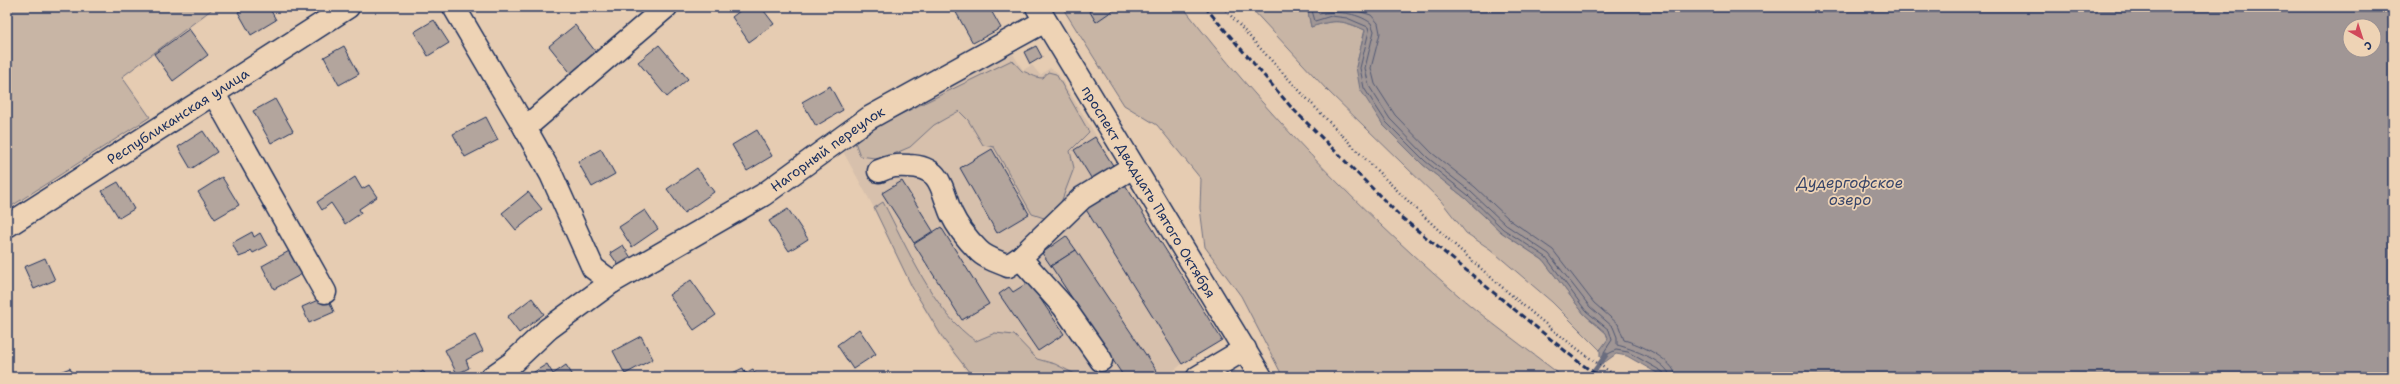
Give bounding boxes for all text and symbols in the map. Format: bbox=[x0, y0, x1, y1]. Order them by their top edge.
north arrow bbox=[2342, 18, 2382, 58]
text: С bbox=[2360, 37, 2375, 53]
street label: Республиканская улица bbox=[103, 64, 252, 168]
street label: проспект Двадцать Пятого Октября bbox=[1078, 82, 1220, 301]
street label: Нагорный переулок bbox=[767, 102, 888, 196]
water label: Дудергофское озеро bbox=[1796, 173, 1903, 210]

